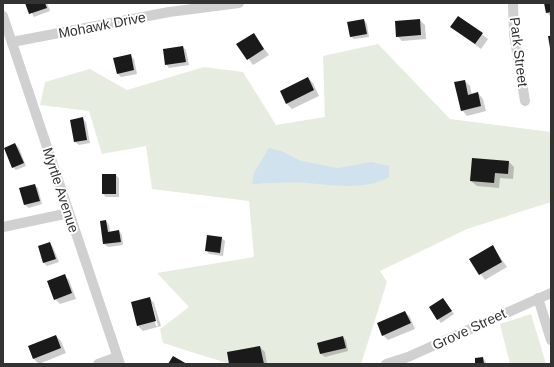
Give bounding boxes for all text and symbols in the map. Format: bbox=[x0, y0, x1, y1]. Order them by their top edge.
street label: Mohawk Drive bbox=[57, 9, 147, 41]
street label: Park Street bbox=[507, 16, 531, 88]
street label: Myrtle Avenue bbox=[40, 145, 82, 235]
street label: Grove Street bbox=[430, 305, 508, 353]

